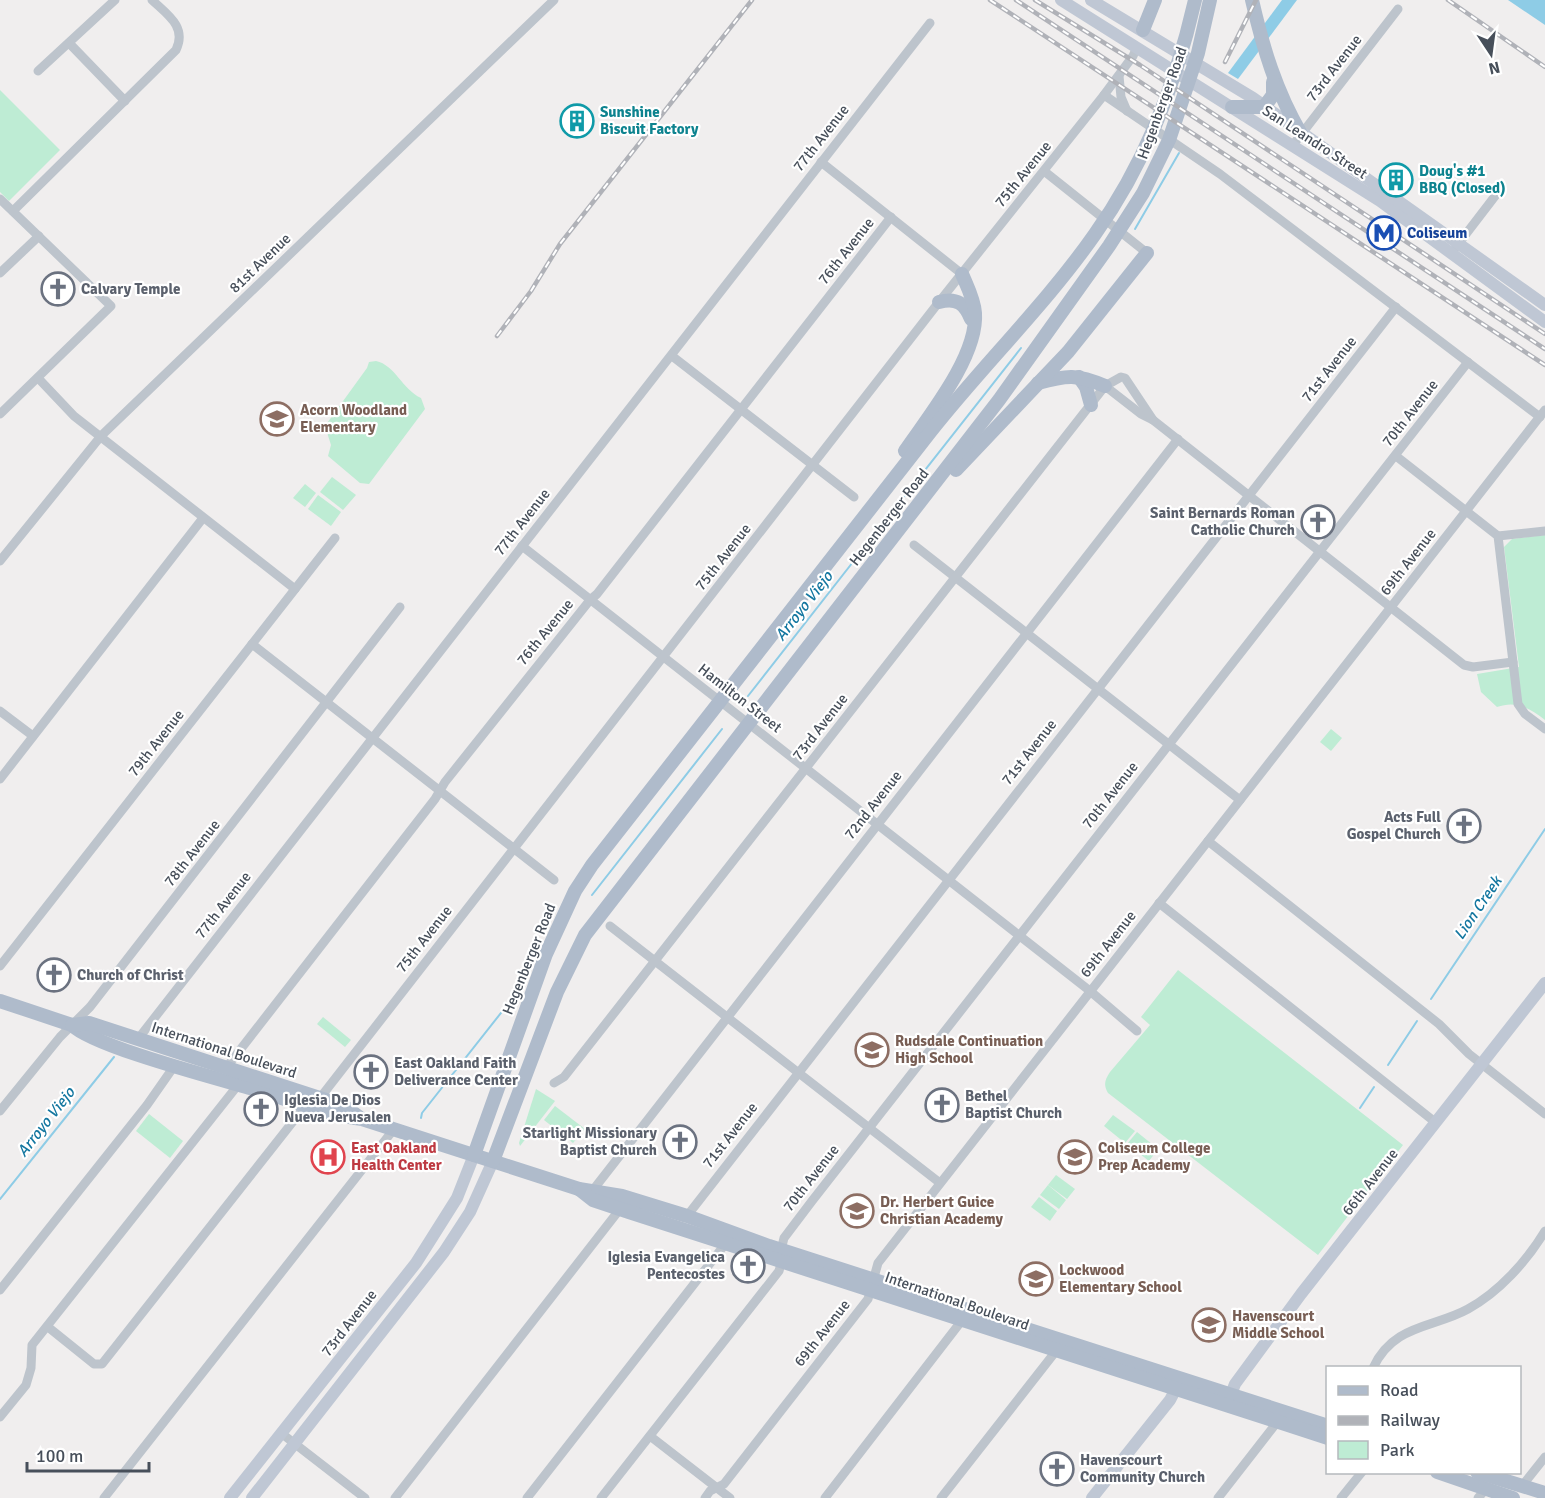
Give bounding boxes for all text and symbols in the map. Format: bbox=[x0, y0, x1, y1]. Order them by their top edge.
north arrow bbox=[1461, 24, 1521, 84]
street label: 73rd Avenue bbox=[1302, 31, 1366, 105]
street label: Hegenberger Road bbox=[1133, 44, 1191, 162]
text: N bbox=[1486, 57, 1502, 79]
street label: 77th Avenue bbox=[789, 101, 853, 175]
street label: San Leandro Street bbox=[1259, 101, 1371, 183]
building icon: Sunshine Biscuit Factory bbox=[559, 103, 595, 139]
place label: Sunshine Biscuit Factory bbox=[600, 103, 699, 138]
street label: 75th Avenue bbox=[991, 137, 1055, 211]
building icon: Doug's #1 BBQ (Closed) bbox=[1378, 162, 1414, 198]
place label: Doug's #1 BBQ (Closed) bbox=[1419, 162, 1506, 197]
street label: 76th Avenue bbox=[814, 214, 878, 288]
metro station icon: Coliseum bbox=[1366, 215, 1402, 251]
place label: Coliseum bbox=[1407, 224, 1467, 242]
street label: 81st Avenue bbox=[226, 229, 294, 297]
church icon: Calvary Temple bbox=[40, 271, 76, 307]
place label: Calvary Temple bbox=[81, 280, 180, 298]
street label: 71st Avenue bbox=[1298, 333, 1360, 405]
street label: 70th Avenue bbox=[1378, 376, 1442, 450]
school or university icon: Acorn Woodland Elementary bbox=[259, 401, 295, 437]
place label: Acorn Woodland Elementary bbox=[300, 401, 407, 436]
street label: Hegenberger Road bbox=[845, 465, 933, 569]
street label: 77th Avenue bbox=[490, 485, 554, 559]
place label: Saint Bernards Roman Catholic Church bbox=[1150, 504, 1295, 539]
church icon: Saint Bernards Roman Catholic Church bbox=[1300, 504, 1336, 540]
street label: 75th Avenue bbox=[691, 520, 755, 594]
street label: 69th Avenue bbox=[1376, 525, 1440, 599]
water label: Arroyo Viejo bbox=[771, 567, 838, 645]
street label: 76th Avenue bbox=[513, 595, 577, 669]
street label: Hamilton Street bbox=[695, 660, 785, 736]
street label: 73rd Avenue bbox=[788, 690, 852, 764]
street label: 79th Avenue bbox=[124, 706, 188, 780]
street label: 71st Avenue bbox=[998, 716, 1060, 788]
street label: 70th Avenue bbox=[1078, 758, 1142, 832]
street label: 72nd Avenue bbox=[840, 767, 906, 843]
place label: Acts Full Gospel Church bbox=[1347, 808, 1441, 843]
church icon: Acts Full Gospel Church bbox=[1446, 808, 1482, 844]
street label: 78th Avenue bbox=[160, 816, 224, 890]
street label: 77th Avenue bbox=[191, 868, 255, 942]
water label: Lion Creek bbox=[1450, 871, 1508, 944]
street label: Hegenberger Road bbox=[498, 901, 560, 1017]
street label: 75th Avenue bbox=[392, 902, 456, 976]
street label: 69th Avenue bbox=[1076, 907, 1140, 981]
church icon: Church of Christ bbox=[36, 957, 72, 993]
place label: Church of Christ bbox=[77, 966, 184, 984]
street label: International Boulevard bbox=[149, 1018, 299, 1082]
school or university icon: Rudsdale Continuation High School bbox=[854, 1032, 890, 1068]
place label: Rudsdale Continuation High School bbox=[895, 1032, 1043, 1067]
church icon: East Oakland Faith Deliverance Center bbox=[353, 1054, 389, 1090]
place label: East Oakland Faith Deliverance Center bbox=[394, 1054, 518, 1089]
water label: Arroyo Viejo bbox=[13, 1083, 80, 1161]
church icon: Bethel Baptist Church bbox=[924, 1087, 960, 1123]
place label: Bethel Baptist Church bbox=[965, 1087, 1062, 1122]
church icon: Iglesia De Dios Nueva Jerusalen bbox=[243, 1091, 279, 1127]
place label: Iglesia De Dios Nueva Jerusalen bbox=[284, 1091, 391, 1126]
street label: 71st Avenue bbox=[699, 1099, 761, 1171]
place label: Starlight Missionary Baptist Church bbox=[523, 1124, 658, 1159]
church icon: Starlight Missionary Baptist Church bbox=[662, 1124, 698, 1160]
hospital icon: East Oakland Health Center bbox=[310, 1139, 346, 1175]
place label: East Oakland Health Center bbox=[351, 1139, 442, 1174]
school or university icon: Coliseum College Prep Academy bbox=[1057, 1139, 1093, 1175]
place label: Coliseum College Prep Academy bbox=[1098, 1139, 1211, 1174]
street label: 70th Avenue bbox=[779, 1141, 843, 1215]
street label: 66th Avenue bbox=[1338, 1145, 1402, 1219]
school or university icon: Dr. Herbert Guice Christian Academy bbox=[839, 1193, 875, 1229]
place label: Dr. Herbert Guice Christian Academy bbox=[880, 1193, 1004, 1228]
place label: Iglesia Evangelica Pentecostes bbox=[607, 1248, 725, 1283]
church icon: Iglesia Evangelica Pentecostes bbox=[730, 1248, 766, 1284]
school or university icon: Lockwood Elementary School bbox=[1018, 1261, 1054, 1297]
place label: Lockwood Elementary School bbox=[1059, 1261, 1182, 1296]
street label: International Boulevard bbox=[882, 1268, 1032, 1334]
street label: 73rd Avenue bbox=[317, 1286, 381, 1360]
street label: 69th Avenue bbox=[790, 1296, 854, 1370]
school or university icon: Havenscourt Middle School bbox=[1191, 1307, 1227, 1343]
place label: Havenscourt Middle School bbox=[1232, 1307, 1325, 1342]
legend bbox=[1326, 1366, 1521, 1474]
text: Road bbox=[1380, 1379, 1419, 1401]
text: Railway bbox=[1380, 1409, 1441, 1431]
scale bar bbox=[27, 1435, 148, 1473]
text: Park bbox=[1380, 1439, 1415, 1461]
text: 100 m bbox=[36, 1445, 83, 1467]
church icon: Havenscourt Community Church bbox=[1039, 1451, 1075, 1487]
place label: Havenscourt Community Church bbox=[1080, 1451, 1205, 1486]

